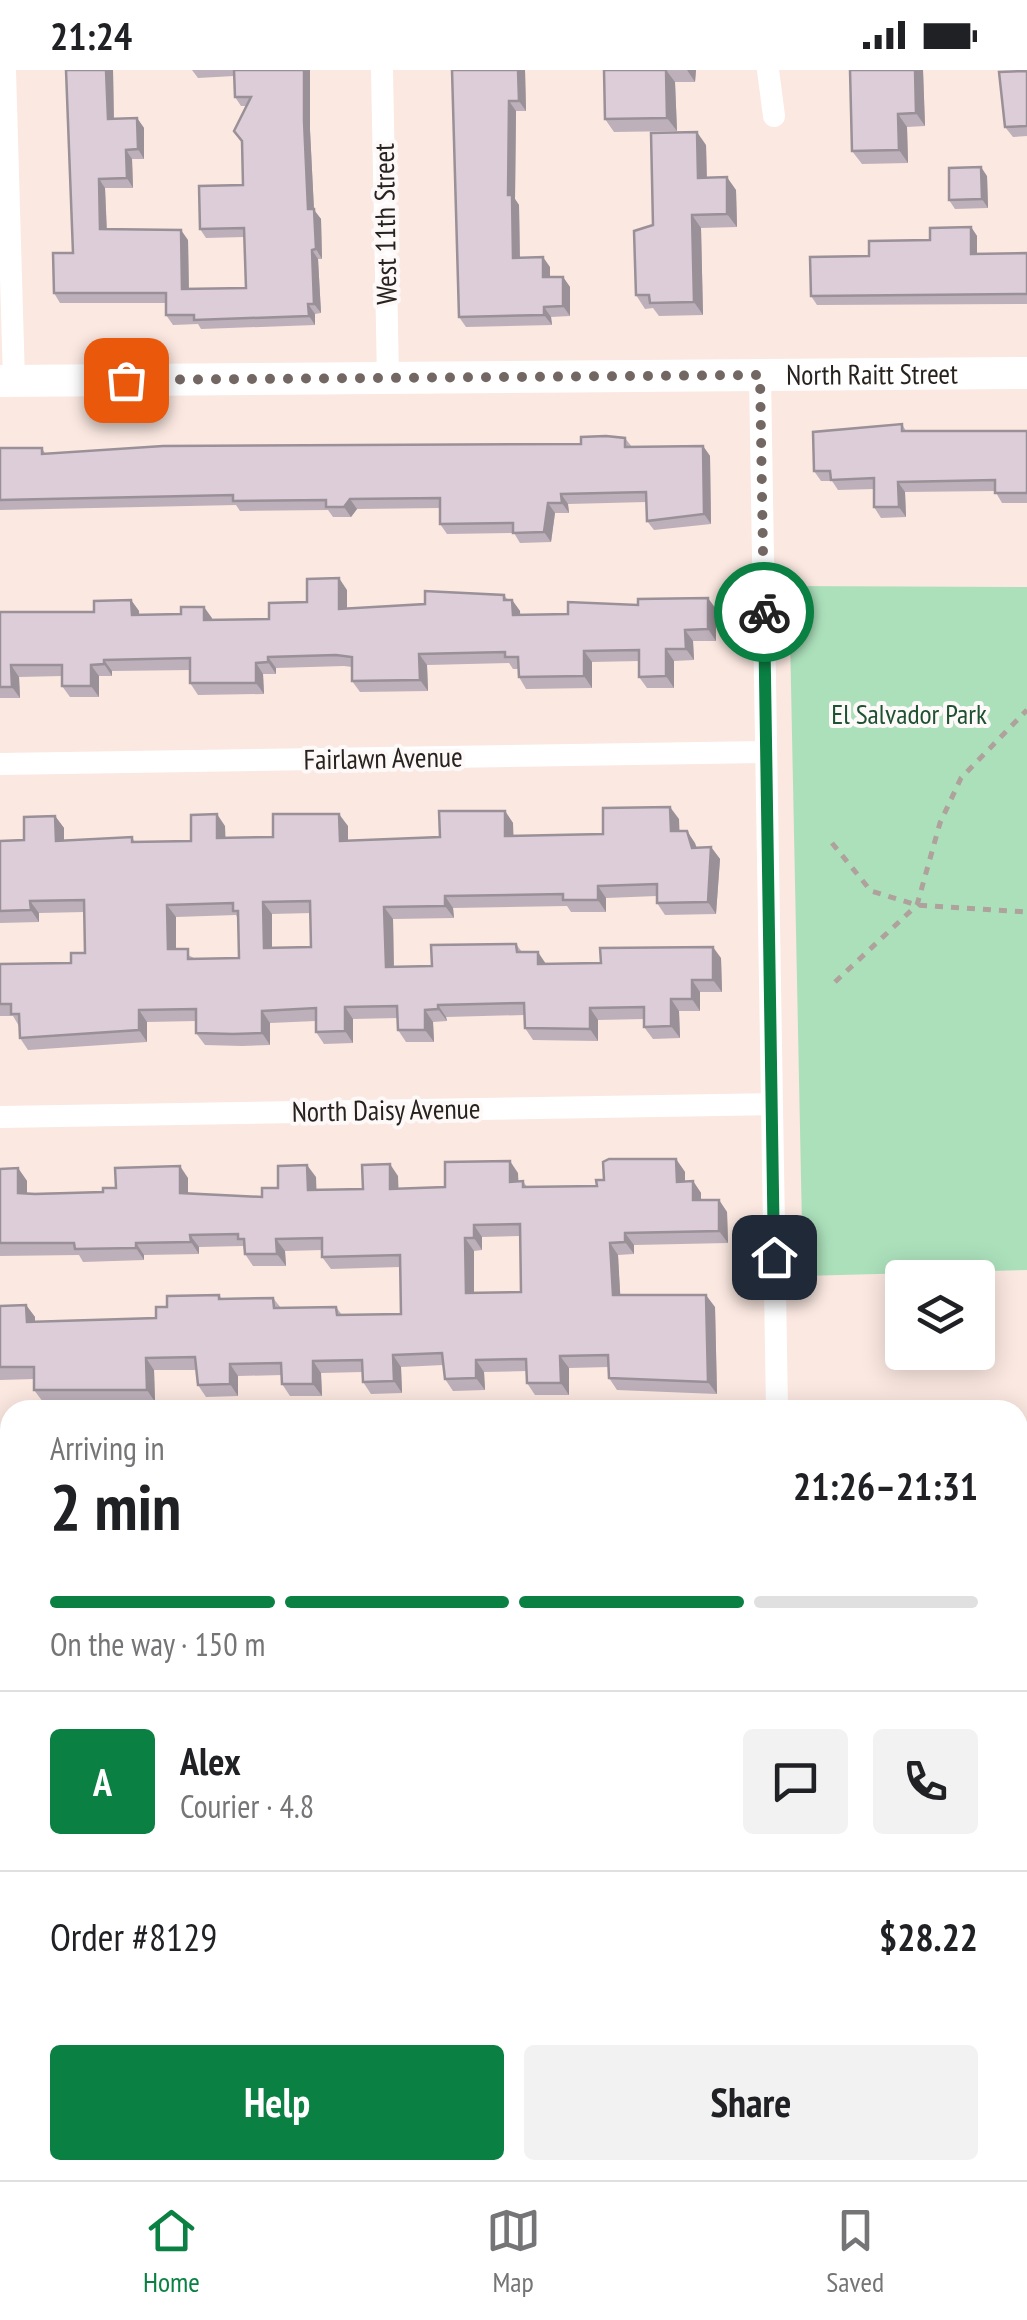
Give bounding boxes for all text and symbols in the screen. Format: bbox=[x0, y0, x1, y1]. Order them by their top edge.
text: 21:24 bbox=[50, 11, 132, 60]
street label: West 11th Street bbox=[365, 143, 404, 305]
pin bbox=[84, 338, 169, 423]
icon: bag bbox=[99, 353, 154, 408]
street label: North Raitt Street bbox=[786, 355, 958, 393]
courier bbox=[714, 562, 814, 662]
icon: bike bbox=[737, 585, 792, 640]
park label: El Salvador Park bbox=[831, 695, 987, 732]
street label: Fairlawn Avenue bbox=[303, 738, 463, 777]
street label: North Daisy Avenue bbox=[291, 1089, 481, 1130]
pin bbox=[732, 1215, 817, 1300]
icon: home bbox=[747, 1230, 802, 1285]
map controls bbox=[885, 1260, 995, 1370]
button: layers bbox=[885, 1260, 995, 1370]
text: Arriving in bbox=[50, 1427, 165, 1469]
text: 21:26–21:31 bbox=[793, 1461, 978, 1510]
text: 2 min bbox=[50, 1464, 181, 1548]
text: On the way · 150 m bbox=[50, 1623, 265, 1665]
button: chat bbox=[743, 1729, 848, 1834]
button: phone bbox=[873, 1729, 978, 1834]
text: Alex bbox=[180, 1736, 241, 1785]
text: A bbox=[93, 1757, 112, 1806]
text: Courier · 4.8 bbox=[180, 1785, 314, 1827]
text: Order #8129 bbox=[50, 1912, 217, 1961]
text: $28.22 bbox=[879, 1912, 978, 1961]
button: Help bbox=[50, 2045, 504, 2160]
button: Share bbox=[524, 2045, 978, 2160]
tab: Home bbox=[143, 2203, 200, 2300]
tab: Map bbox=[486, 2203, 541, 2300]
tab: Saved bbox=[826, 2203, 884, 2300]

